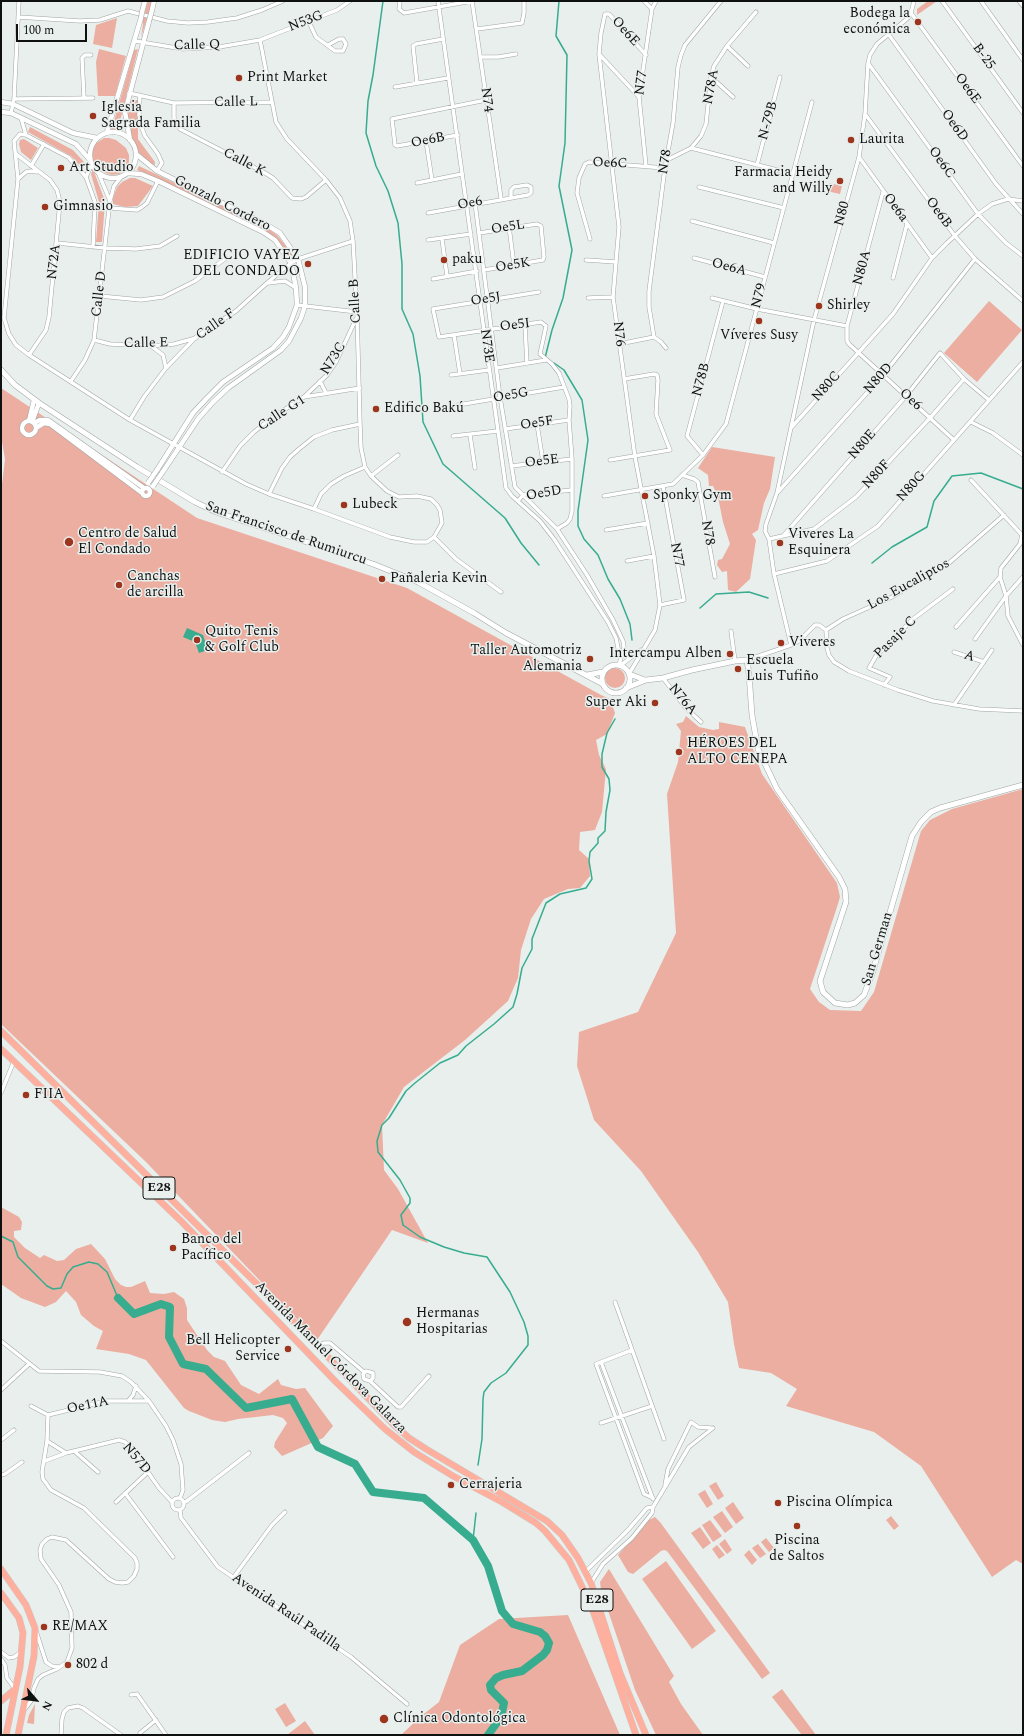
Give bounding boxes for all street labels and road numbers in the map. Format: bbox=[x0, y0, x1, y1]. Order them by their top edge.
street label: N53G bbox=[286, 8, 326, 36]
street label: Oe6E bbox=[607, 14, 643, 50]
street label: Calle Q bbox=[173, 37, 221, 55]
street label: B-25 bbox=[968, 41, 998, 73]
street label: N78A bbox=[701, 68, 723, 106]
street label: N77 bbox=[632, 69, 652, 97]
street label: Oe6E bbox=[950, 70, 984, 108]
street label: N74 bbox=[476, 86, 496, 114]
street label: Calle L bbox=[214, 94, 258, 112]
street label: N-79B bbox=[756, 100, 782, 142]
street label: Oe6D bbox=[937, 107, 971, 145]
street label: Oe6B bbox=[410, 129, 446, 153]
street label: Oe6C bbox=[924, 144, 958, 182]
street label: Calle K bbox=[220, 145, 268, 181]
street label: N78 bbox=[656, 148, 676, 176]
street label: Oe6C bbox=[592, 155, 628, 173]
street label: Gonzalo Cordero bbox=[171, 172, 273, 236]
street label: Oe6a bbox=[879, 190, 911, 226]
street label: Oe6 bbox=[456, 193, 484, 215]
street label: Oe6B bbox=[921, 194, 955, 232]
street label: N80 bbox=[832, 200, 854, 228]
street label: Oe5L bbox=[490, 217, 526, 239]
street label: N72A bbox=[45, 243, 65, 281]
street label: N80A bbox=[850, 249, 876, 287]
street label: Oe5K bbox=[494, 255, 532, 277]
street label: Oe6A bbox=[710, 255, 748, 281]
street label: Calle D bbox=[89, 270, 111, 318]
street label: Calle B bbox=[346, 278, 366, 324]
street label: N79 bbox=[749, 282, 771, 310]
street label: Oe5J bbox=[470, 289, 502, 311]
street label: Calle F bbox=[193, 305, 239, 345]
street label: Oe5I bbox=[499, 316, 531, 336]
street label: N76 bbox=[608, 320, 628, 348]
street label: N73E bbox=[475, 328, 497, 364]
street label: Calle E bbox=[124, 335, 168, 353]
street label: N73C bbox=[318, 340, 350, 378]
street label: N80D bbox=[861, 360, 897, 398]
street label: N78B bbox=[689, 361, 715, 399]
street label: N80C bbox=[809, 368, 845, 406]
street label: Oe5G bbox=[492, 385, 530, 407]
street label: Oe6 bbox=[895, 385, 925, 415]
street label: Calle G1 bbox=[255, 392, 309, 436]
street label: Oe5F bbox=[519, 413, 555, 435]
street label: N80E bbox=[845, 427, 881, 463]
street label: Oe5E bbox=[524, 452, 560, 472]
street label: N80F bbox=[859, 457, 895, 493]
street label: N80G bbox=[894, 468, 930, 506]
street label: Oe5D bbox=[525, 483, 563, 505]
street label: San Francisco de Rumiurcu bbox=[203, 498, 369, 570]
street label: N78 bbox=[697, 519, 717, 547]
street label: N77 bbox=[665, 541, 687, 569]
street label: Los Eucaliptos bbox=[865, 555, 953, 615]
street label: Pasaje C bbox=[871, 613, 921, 663]
street label: A bbox=[961, 647, 977, 667]
street label: N76A bbox=[664, 681, 700, 719]
street label: San German bbox=[859, 910, 897, 988]
road number: E28 bbox=[143, 1177, 175, 1199]
street label: Avenida Manuel Córdova Galarza bbox=[250, 1278, 410, 1438]
street label: Oe11A bbox=[65, 1393, 111, 1419]
street label: N57D bbox=[118, 1440, 154, 1478]
street label: Avenida Raúl Padilla bbox=[228, 1570, 344, 1656]
road number: E28 bbox=[581, 1589, 613, 1611]

